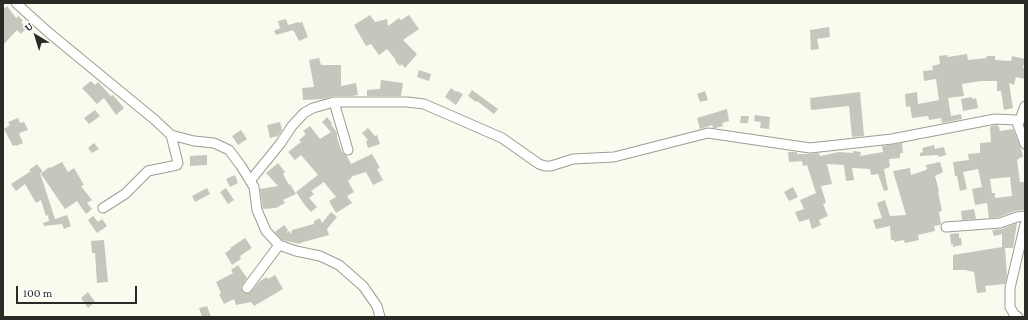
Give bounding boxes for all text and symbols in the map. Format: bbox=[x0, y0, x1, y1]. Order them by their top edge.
north arrow bbox=[16, 16, 56, 56]
text: U bbox=[22, 19, 35, 34]
scale bar bbox=[18, 278, 139, 304]
text: 100 m bbox=[23, 286, 52, 300]

